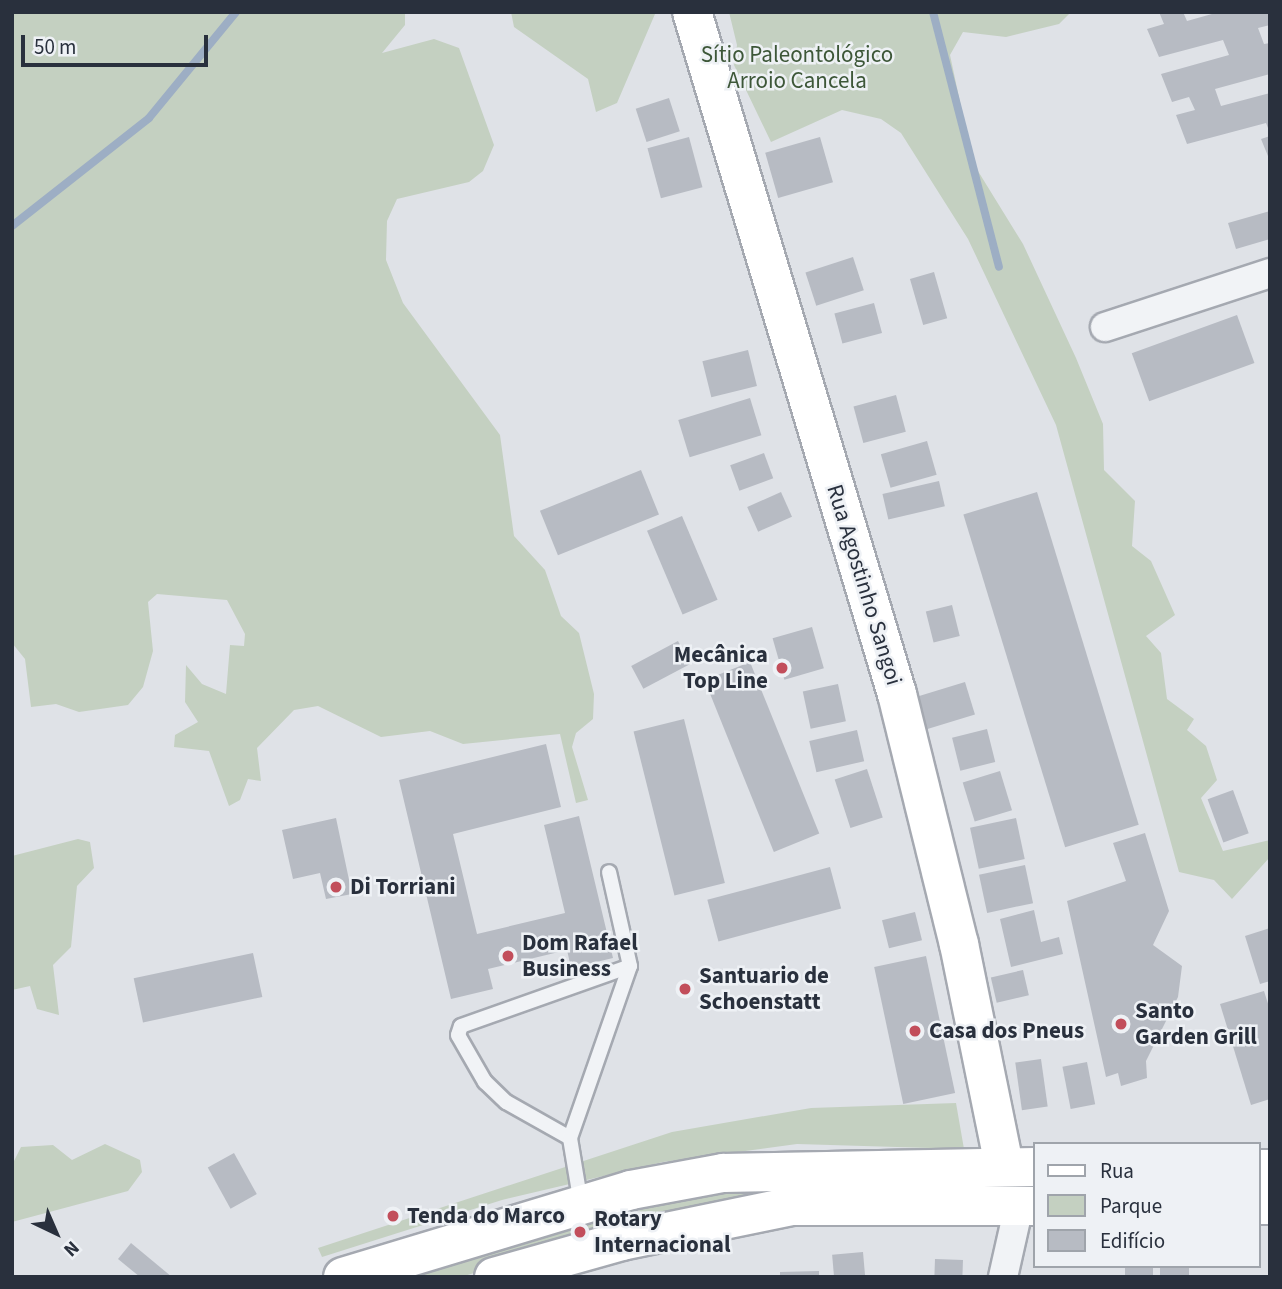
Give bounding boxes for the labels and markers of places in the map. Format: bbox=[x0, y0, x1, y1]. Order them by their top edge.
place label: Mecânica Top Line bbox=[674, 641, 768, 695]
marker: Mecânica Top Line bbox=[774, 660, 790, 676]
place label: Di Torriani bbox=[350, 873, 456, 901]
marker: Di Torriani bbox=[328, 879, 344, 895]
place label: Dom Rafael Business bbox=[522, 929, 638, 983]
marker: Dom Rafael Business bbox=[500, 948, 516, 964]
place label: Santuario de Schoenstatt bbox=[699, 962, 829, 1016]
marker: Santuario de Schoenstatt bbox=[677, 981, 693, 997]
place label: Santo Garden Grill bbox=[1135, 997, 1257, 1051]
marker: Santo Garden Grill bbox=[1113, 1016, 1129, 1032]
place label: Casa dos Pneus bbox=[929, 1017, 1084, 1045]
marker: Casa dos Pneus bbox=[907, 1023, 923, 1039]
place label: Tenda do Marco bbox=[407, 1202, 565, 1230]
place label: Rotary Internacional bbox=[594, 1205, 731, 1259]
marker: Tenda do Marco bbox=[385, 1208, 401, 1224]
marker: Rotary Internacional bbox=[572, 1224, 588, 1240]

